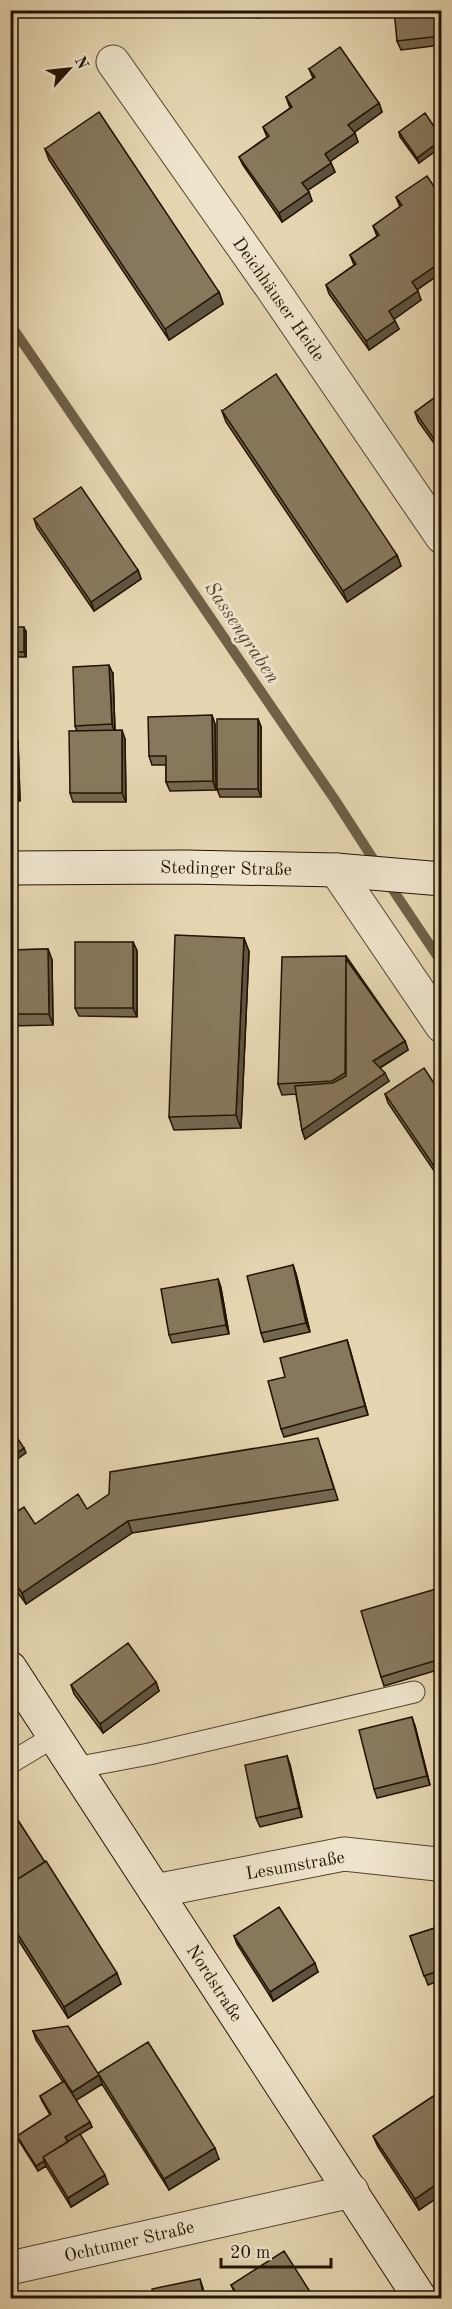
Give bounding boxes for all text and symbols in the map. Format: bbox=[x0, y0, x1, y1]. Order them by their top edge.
north arrow bbox=[39, 39, 99, 99]
text: N bbox=[71, 54, 91, 73]
street label: Deichhäuser Heide bbox=[229, 234, 328, 365]
water label: Sassengraben bbox=[200, 579, 283, 688]
street label: Stedinger Straße bbox=[160, 859, 292, 879]
street label: Lesumstraße bbox=[244, 1848, 346, 1884]
street label: Nordstraße bbox=[183, 1942, 246, 2025]
street label: Ochtumer Straße bbox=[63, 2218, 196, 2266]
scale bar bbox=[221, 2231, 330, 2269]
text: 20 m bbox=[230, 2244, 270, 2262]

